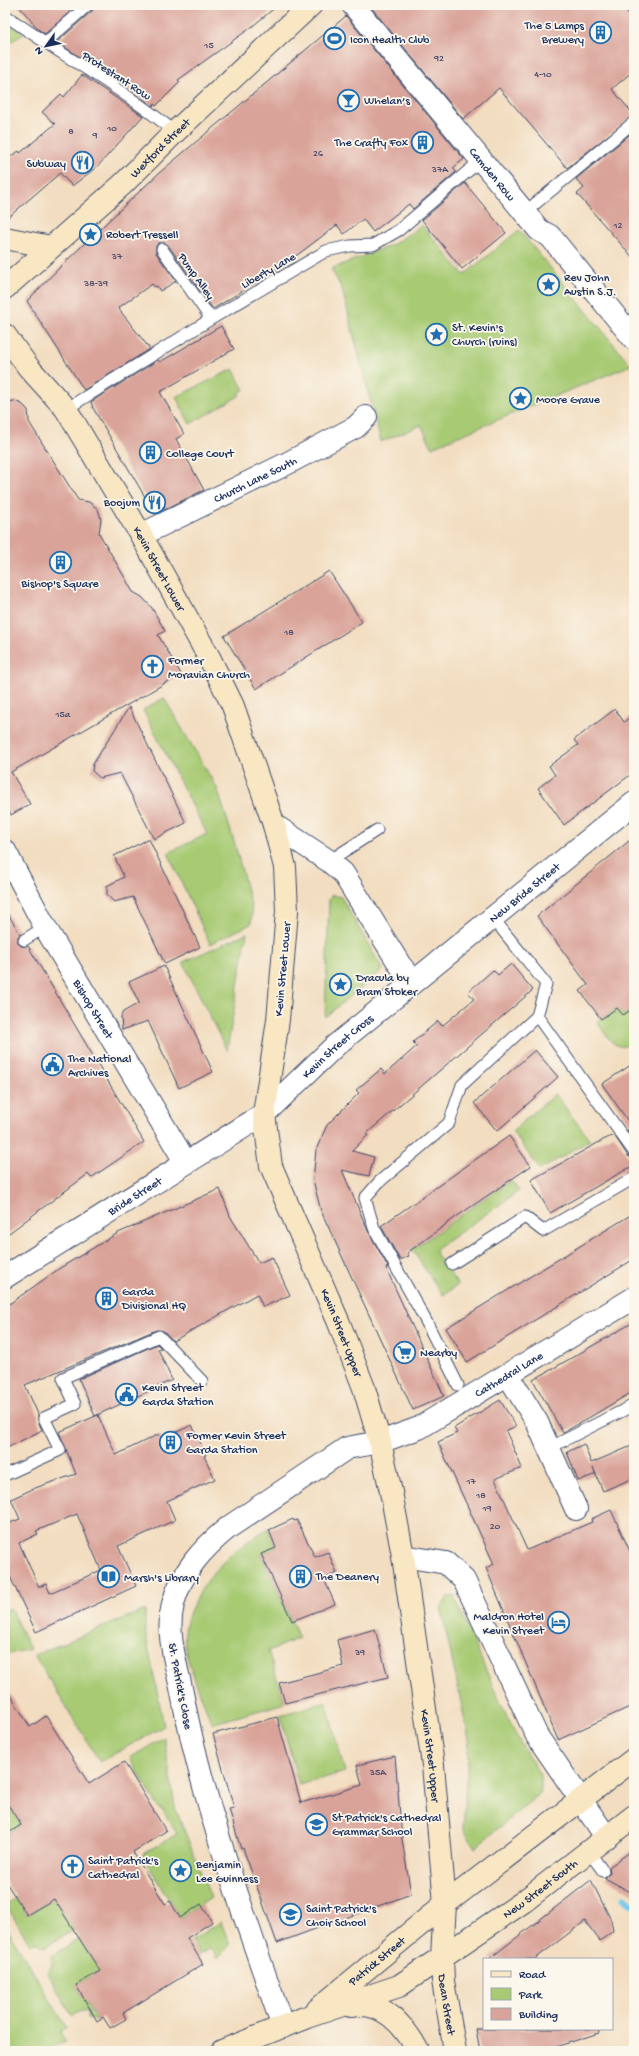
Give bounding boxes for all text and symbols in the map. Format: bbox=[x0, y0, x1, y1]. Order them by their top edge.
building icon: The 5 Lamps Brewery bbox=[587, 19, 613, 45]
place label: The 5 Lamps Brewery bbox=[524, 20, 585, 48]
north arrow bbox=[26, 26, 66, 66]
sports icon: Icon Health Club bbox=[322, 26, 348, 52]
place label: Icon Health Club bbox=[350, 34, 430, 48]
house number: 15 bbox=[203, 40, 214, 52]
text: N bbox=[32, 44, 46, 57]
street label: Protestant Row bbox=[78, 49, 154, 105]
house number: 92 bbox=[433, 53, 444, 65]
house number: 4-10 bbox=[534, 69, 552, 81]
bar icon: Whelan’s bbox=[335, 87, 361, 113]
place label: Whelan’s bbox=[364, 95, 411, 109]
street label: Wexford Street bbox=[128, 116, 195, 182]
house number: 10 bbox=[106, 123, 117, 135]
house number: 8 bbox=[68, 126, 74, 138]
building icon: The Crafty Fox bbox=[410, 129, 436, 155]
house number: 9 bbox=[91, 130, 98, 142]
place label: The Crafty Fox bbox=[333, 137, 409, 151]
street label: Camden Row bbox=[465, 145, 518, 205]
house number: 26 bbox=[313, 148, 324, 160]
restaurant icon: Subway bbox=[69, 150, 95, 176]
place label: Subway bbox=[27, 158, 66, 172]
house number: 37A bbox=[431, 164, 449, 176]
house number: 12 bbox=[613, 220, 623, 232]
place icon: Robert Tressell bbox=[77, 221, 103, 247]
place label: Robert Tressell bbox=[106, 229, 179, 243]
street label: Pump Alley bbox=[174, 250, 217, 303]
street label: Liberty Lane bbox=[239, 250, 299, 293]
house number: 37 bbox=[111, 251, 123, 263]
place icon: Rev John Austin S.J. bbox=[535, 271, 561, 297]
place label: Rev John Austin S.J. bbox=[564, 272, 617, 300]
house number: 38-39 bbox=[83, 278, 108, 290]
place icon: St. Kevin's Church (ruins) bbox=[424, 321, 450, 347]
place label: St. Kevin's Church (ruins) bbox=[452, 322, 518, 350]
place icon: Moore Grave bbox=[508, 386, 534, 412]
place label: Moore Grave bbox=[536, 394, 601, 408]
building icon: College Court bbox=[138, 440, 164, 466]
place label: College Court bbox=[166, 448, 235, 462]
street label: Church Lane South bbox=[212, 454, 300, 507]
restaurant icon: Boojum bbox=[142, 489, 168, 515]
place label: Boojum bbox=[103, 497, 140, 511]
street label: Kevin Street Lower bbox=[129, 525, 188, 616]
building icon: Bishop's Square bbox=[47, 549, 73, 575]
place label: Bishop's Square bbox=[20, 578, 100, 592]
house number: 18 bbox=[283, 627, 294, 639]
church icon: Former Moravian Church bbox=[139, 654, 165, 680]
place label: Former Moravian Church bbox=[167, 655, 250, 683]
house number: 15a bbox=[55, 709, 71, 721]
street label: New Bride Street bbox=[487, 860, 564, 927]
street label: Kevin Street Lower bbox=[273, 920, 295, 1017]
place icon: Dracula by Bram Stoker bbox=[327, 971, 353, 997]
place label: Dracula by Bram Stoker bbox=[355, 972, 419, 1000]
street label: Bishop Street bbox=[68, 977, 116, 1043]
street label: Kevin Street Cross bbox=[300, 1012, 377, 1082]
public building icon: The National Archives bbox=[39, 1052, 65, 1078]
place label: The National Archives bbox=[67, 1053, 132, 1081]
street label: Bride Street bbox=[105, 1174, 166, 1220]
building icon: Garda Divisional HQ bbox=[93, 1285, 119, 1311]
place label: Garda Divisional HQ bbox=[121, 1286, 186, 1314]
street label: Kevin Street Upper bbox=[316, 1287, 365, 1381]
supermarket icon: Nearby bbox=[391, 1339, 417, 1365]
place label: Nearby bbox=[420, 1347, 457, 1361]
street label: Cathedral Lane bbox=[473, 1349, 547, 1402]
public building icon: Kevin Street Garda Station bbox=[113, 1381, 139, 1407]
place label: Kevin Street Garda Station bbox=[142, 1382, 214, 1410]
building icon: Former Kevin Street Garda Station bbox=[158, 1429, 184, 1455]
place label: Former Kevin Street Garda Station bbox=[185, 1430, 287, 1458]
house number: 17 bbox=[465, 1476, 476, 1488]
house number: 18 bbox=[475, 1490, 486, 1502]
house number: 19 bbox=[481, 1503, 492, 1515]
house number: 20 bbox=[490, 1521, 501, 1533]
building icon: The Deanery bbox=[288, 1563, 314, 1589]
library icon: Marsh's Library bbox=[96, 1564, 122, 1590]
place label: The Deanery bbox=[315, 1571, 379, 1585]
place label: Marsh's Library bbox=[124, 1572, 199, 1586]
hotel icon: Maldron Hotel Kevin Street bbox=[546, 1610, 572, 1636]
place label: Maldron Hotel Kevin Street bbox=[474, 1611, 545, 1639]
street label: St. Patrick's Close bbox=[164, 1642, 194, 1732]
house number: 39 bbox=[354, 1647, 365, 1659]
street label: Kevin Street Upper bbox=[416, 1709, 441, 1804]
house number: 35A bbox=[369, 1767, 387, 1779]
school or university icon: St Patrick's Cathedral Grammar School bbox=[304, 1811, 330, 1837]
place label: St Patrick's Cathedral Grammar School bbox=[332, 1812, 442, 1840]
church icon: Saint Patrick's Cathedral bbox=[60, 1854, 86, 1880]
place label: Saint Patrick's Cathedral bbox=[88, 1855, 159, 1883]
street label: New Street South bbox=[501, 1857, 582, 1923]
place icon: Benjamin Lee Guinness bbox=[167, 1858, 193, 1884]
place label: Benjamin Lee Guinness bbox=[195, 1859, 258, 1887]
school or university icon: Saint Patrick's Choir School bbox=[277, 1902, 303, 1928]
place label: Saint Patrick's Choir School bbox=[306, 1903, 377, 1931]
street label: Patrick Street bbox=[346, 1934, 410, 1990]
legend bbox=[483, 1958, 613, 2030]
text: Road bbox=[519, 1969, 546, 1983]
street label: Dean Street bbox=[434, 1973, 457, 2037]
text: Park bbox=[518, 1989, 544, 2003]
text: Building bbox=[518, 2009, 558, 2023]

